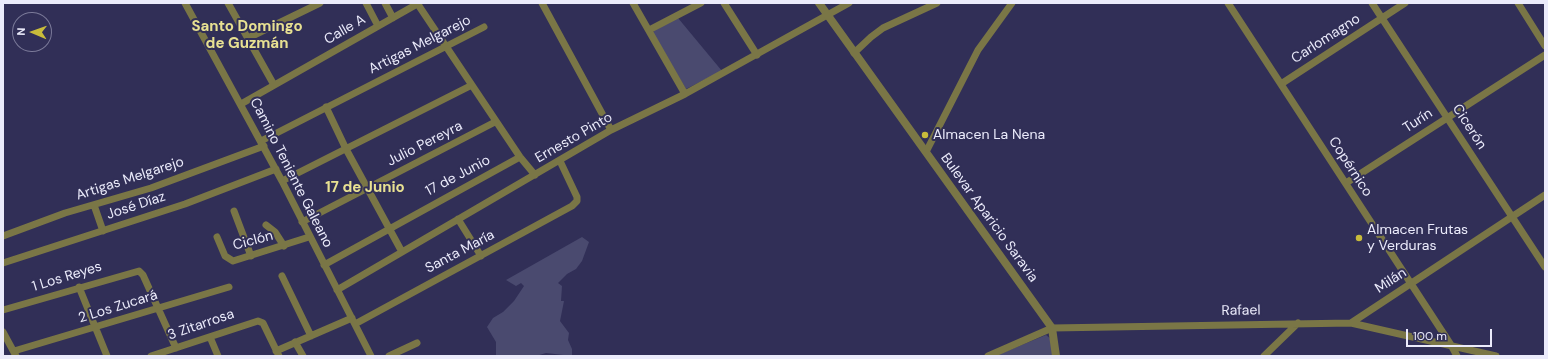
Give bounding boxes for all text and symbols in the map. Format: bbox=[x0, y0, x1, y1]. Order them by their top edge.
street label: Carlomagno bbox=[1289, 11, 1363, 67]
north arrow bbox=[12, 12, 52, 52]
street label: Calle A bbox=[321, 12, 369, 48]
street label: Artigas Melgarejo bbox=[366, 12, 474, 78]
district label: Santo Domingo de Guzmán bbox=[191, 18, 303, 53]
text: N bbox=[14, 27, 28, 36]
street label: Camino Teniente Galeano bbox=[246, 95, 336, 251]
street label: Cicerón bbox=[1448, 101, 1490, 153]
street label: Turín bbox=[1400, 105, 1436, 137]
street label: Ernesto Pinto bbox=[532, 109, 616, 167]
street label: Julio Pereyra bbox=[384, 118, 466, 170]
place label: Almacen La Nena bbox=[933, 127, 1045, 143]
marker: Almacen La Nena bbox=[920, 130, 930, 140]
street label: Copérnico bbox=[1324, 134, 1376, 200]
street label: Bulevar Aparicio Saravia bbox=[937, 150, 1041, 286]
street label: 17 de Junio bbox=[423, 152, 493, 200]
street label: Artigas Melgarejo bbox=[74, 154, 186, 204]
district label: 17 de Junio bbox=[325, 179, 405, 197]
street label: José Díaz bbox=[104, 189, 168, 223]
place label: Almacen Frutas y Verduras bbox=[1367, 222, 1468, 254]
street label: Santa María bbox=[423, 227, 497, 277]
street label: Ciclón bbox=[231, 228, 275, 254]
marker: Almacen Frutas y Verduras bbox=[1354, 233, 1364, 243]
street label: 1 Los Reyes bbox=[30, 258, 104, 296]
street label: Milán bbox=[1372, 265, 1410, 297]
street label: 2 Los Zucará bbox=[76, 287, 160, 327]
street label: Rafael bbox=[1221, 302, 1261, 320]
street label: 3 Zitarrosa bbox=[166, 306, 236, 344]
scale bar bbox=[1408, 321, 1494, 347]
text: 100 m bbox=[1413, 328, 1447, 344]

